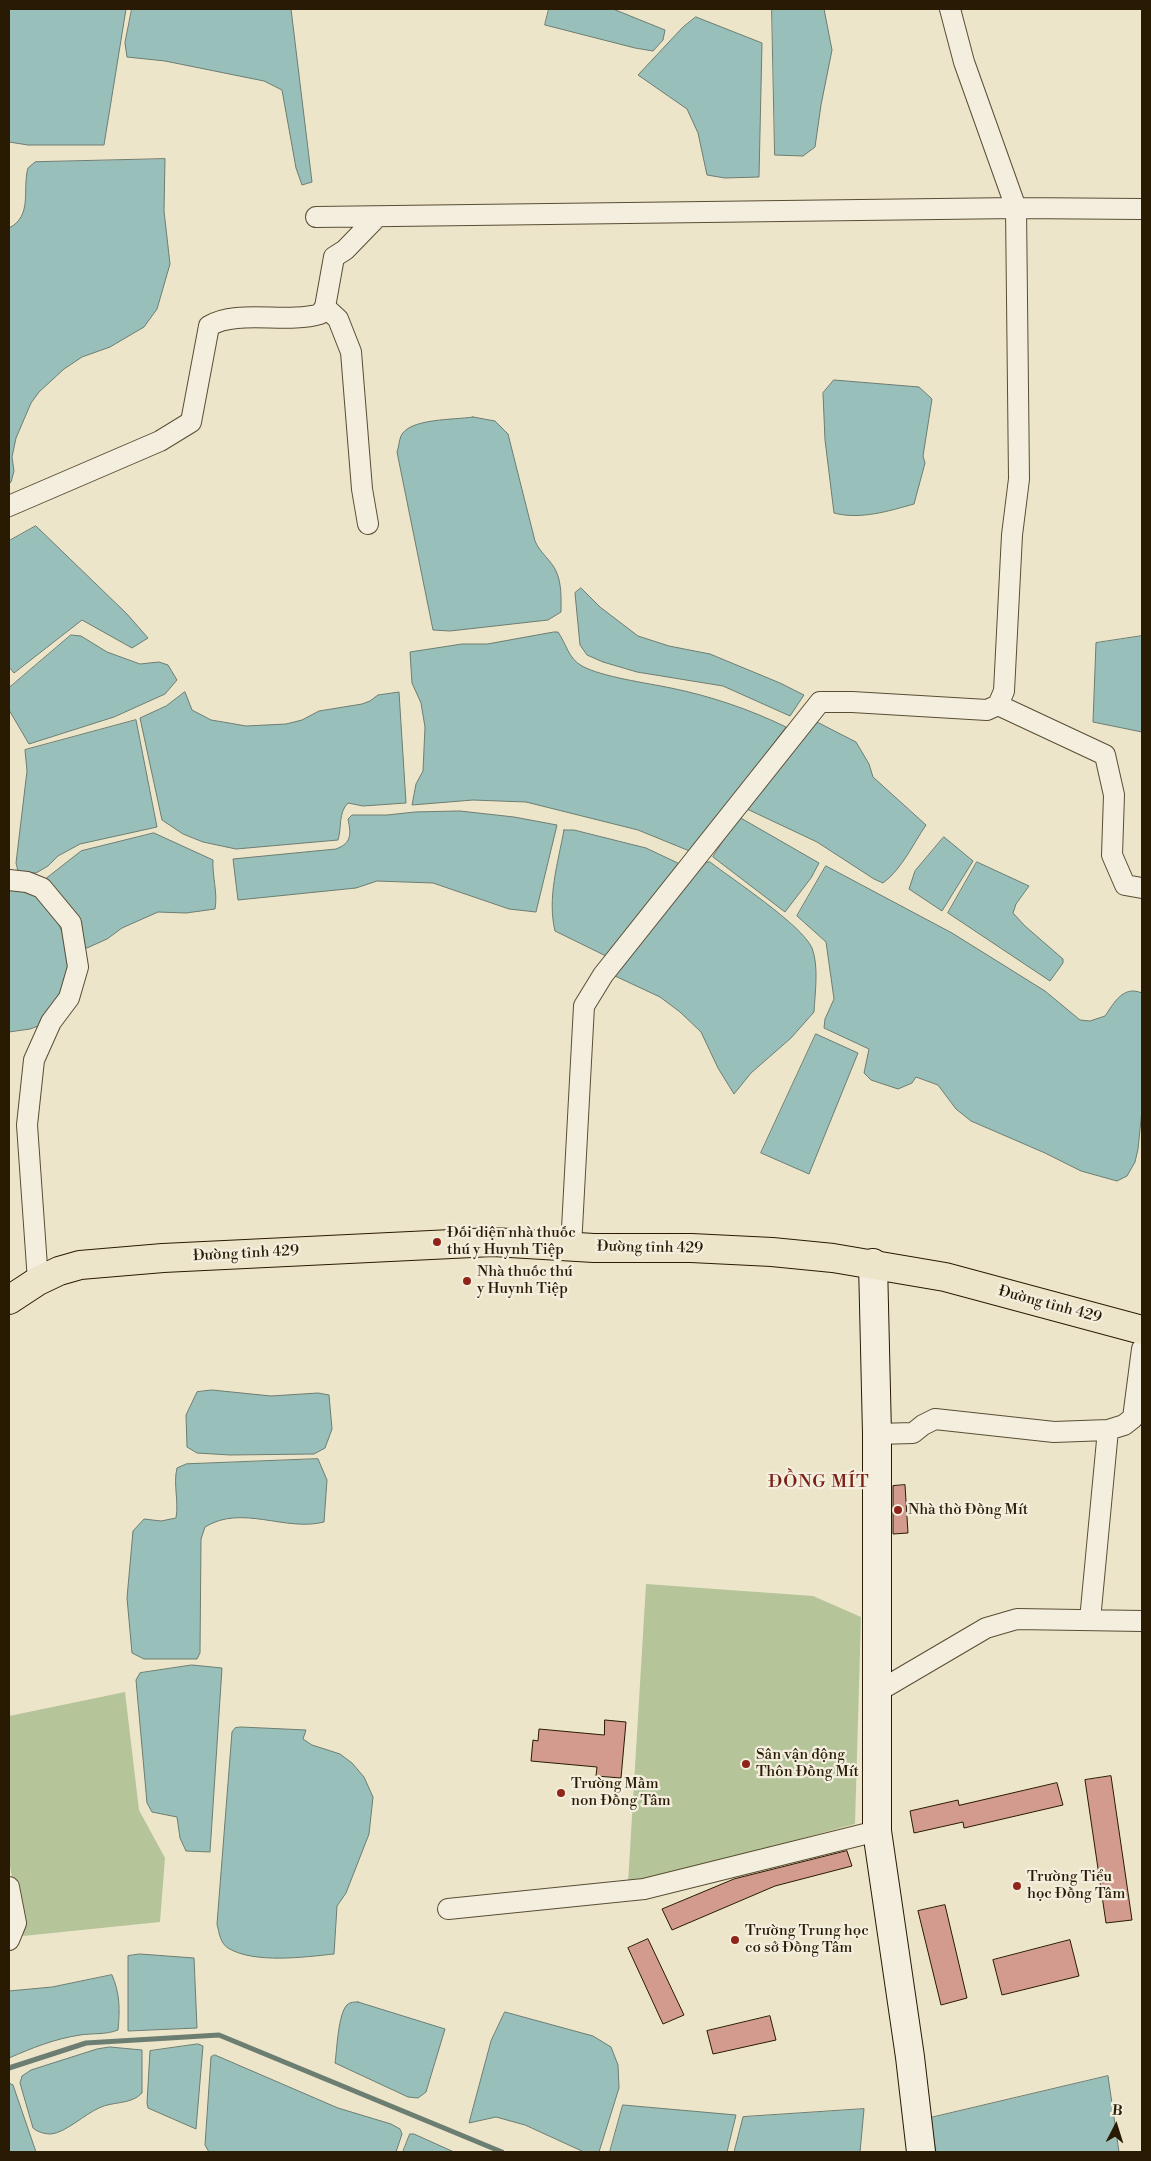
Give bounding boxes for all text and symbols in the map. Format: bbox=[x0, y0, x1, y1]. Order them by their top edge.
place label: Đối diện nhà thuốc thú y Huynh Tiệp bbox=[447, 1224, 576, 1259]
marker: Đối diện nhà thuốc thú y Huynh Tiệp bbox=[431, 1236, 443, 1248]
street label: Đường tỉnh 429 bbox=[597, 1238, 703, 1258]
street label: Đường tỉnh 429 bbox=[192, 1242, 300, 1266]
place label: Nhà thuốc thú y Huynh Tiệp bbox=[477, 1263, 573, 1298]
marker: Nhà thuốc thú y Huynh Tiệp bbox=[461, 1275, 473, 1287]
street label: Đường tỉnh 429 bbox=[996, 1283, 1104, 1327]
district label: ĐỒNG MÍT bbox=[767, 1472, 871, 1494]
place label: Nhà thờ Đồng Mít bbox=[908, 1501, 1028, 1519]
marker: Nhà thờ Đồng Mít bbox=[892, 1504, 904, 1516]
place label: Sân vận động Thôn Đồng Mít bbox=[756, 1746, 859, 1781]
marker: Sân vận động Thôn Đồng Mít bbox=[740, 1758, 752, 1770]
place label: Trường Mầm non Đồng Tâm bbox=[571, 1775, 671, 1810]
marker: Trường Mầm non Đồng Tâm bbox=[555, 1787, 567, 1799]
place label: Trường Tiểu học Đồng Tâm bbox=[1027, 1868, 1125, 1903]
marker: Trường Tiểu học Đồng Tâm bbox=[1011, 1880, 1023, 1892]
place label: Trường Trung học cơ sở Đồng Tâm bbox=[745, 1922, 869, 1957]
marker: Trường Trung học cơ sở Đồng Tâm bbox=[729, 1934, 741, 1946]
north arrow bbox=[1091, 2101, 1141, 2151]
text: B bbox=[1111, 2102, 1123, 2120]

